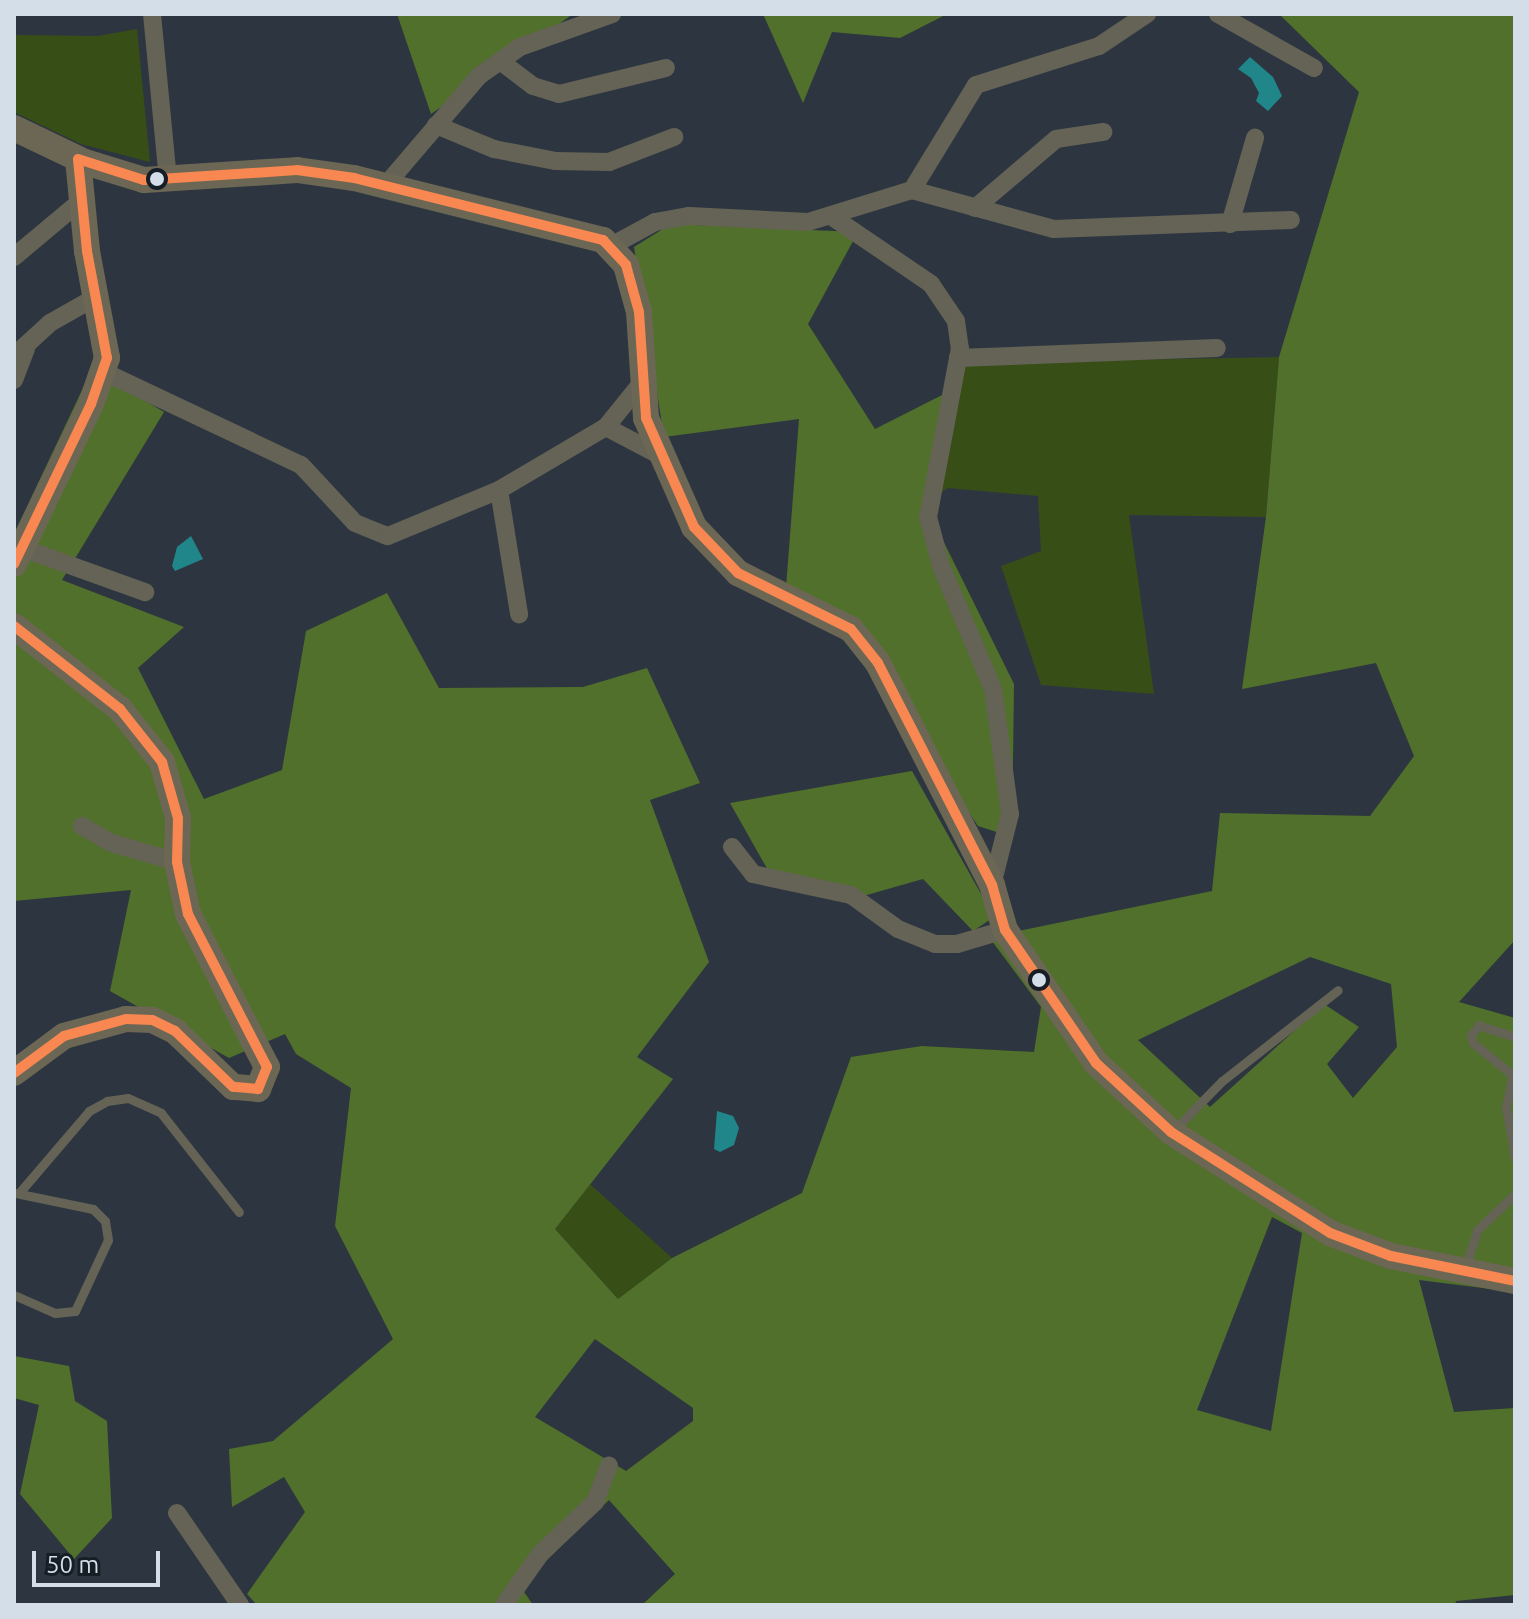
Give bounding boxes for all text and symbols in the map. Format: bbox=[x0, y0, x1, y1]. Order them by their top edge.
unlabelled marker bbox=[149, 171, 165, 187]
unlabelled marker bbox=[1031, 972, 1047, 988]
scale bar bbox=[36, 1535, 164, 1585]
text: 50 m bbox=[46, 1551, 99, 1578]

